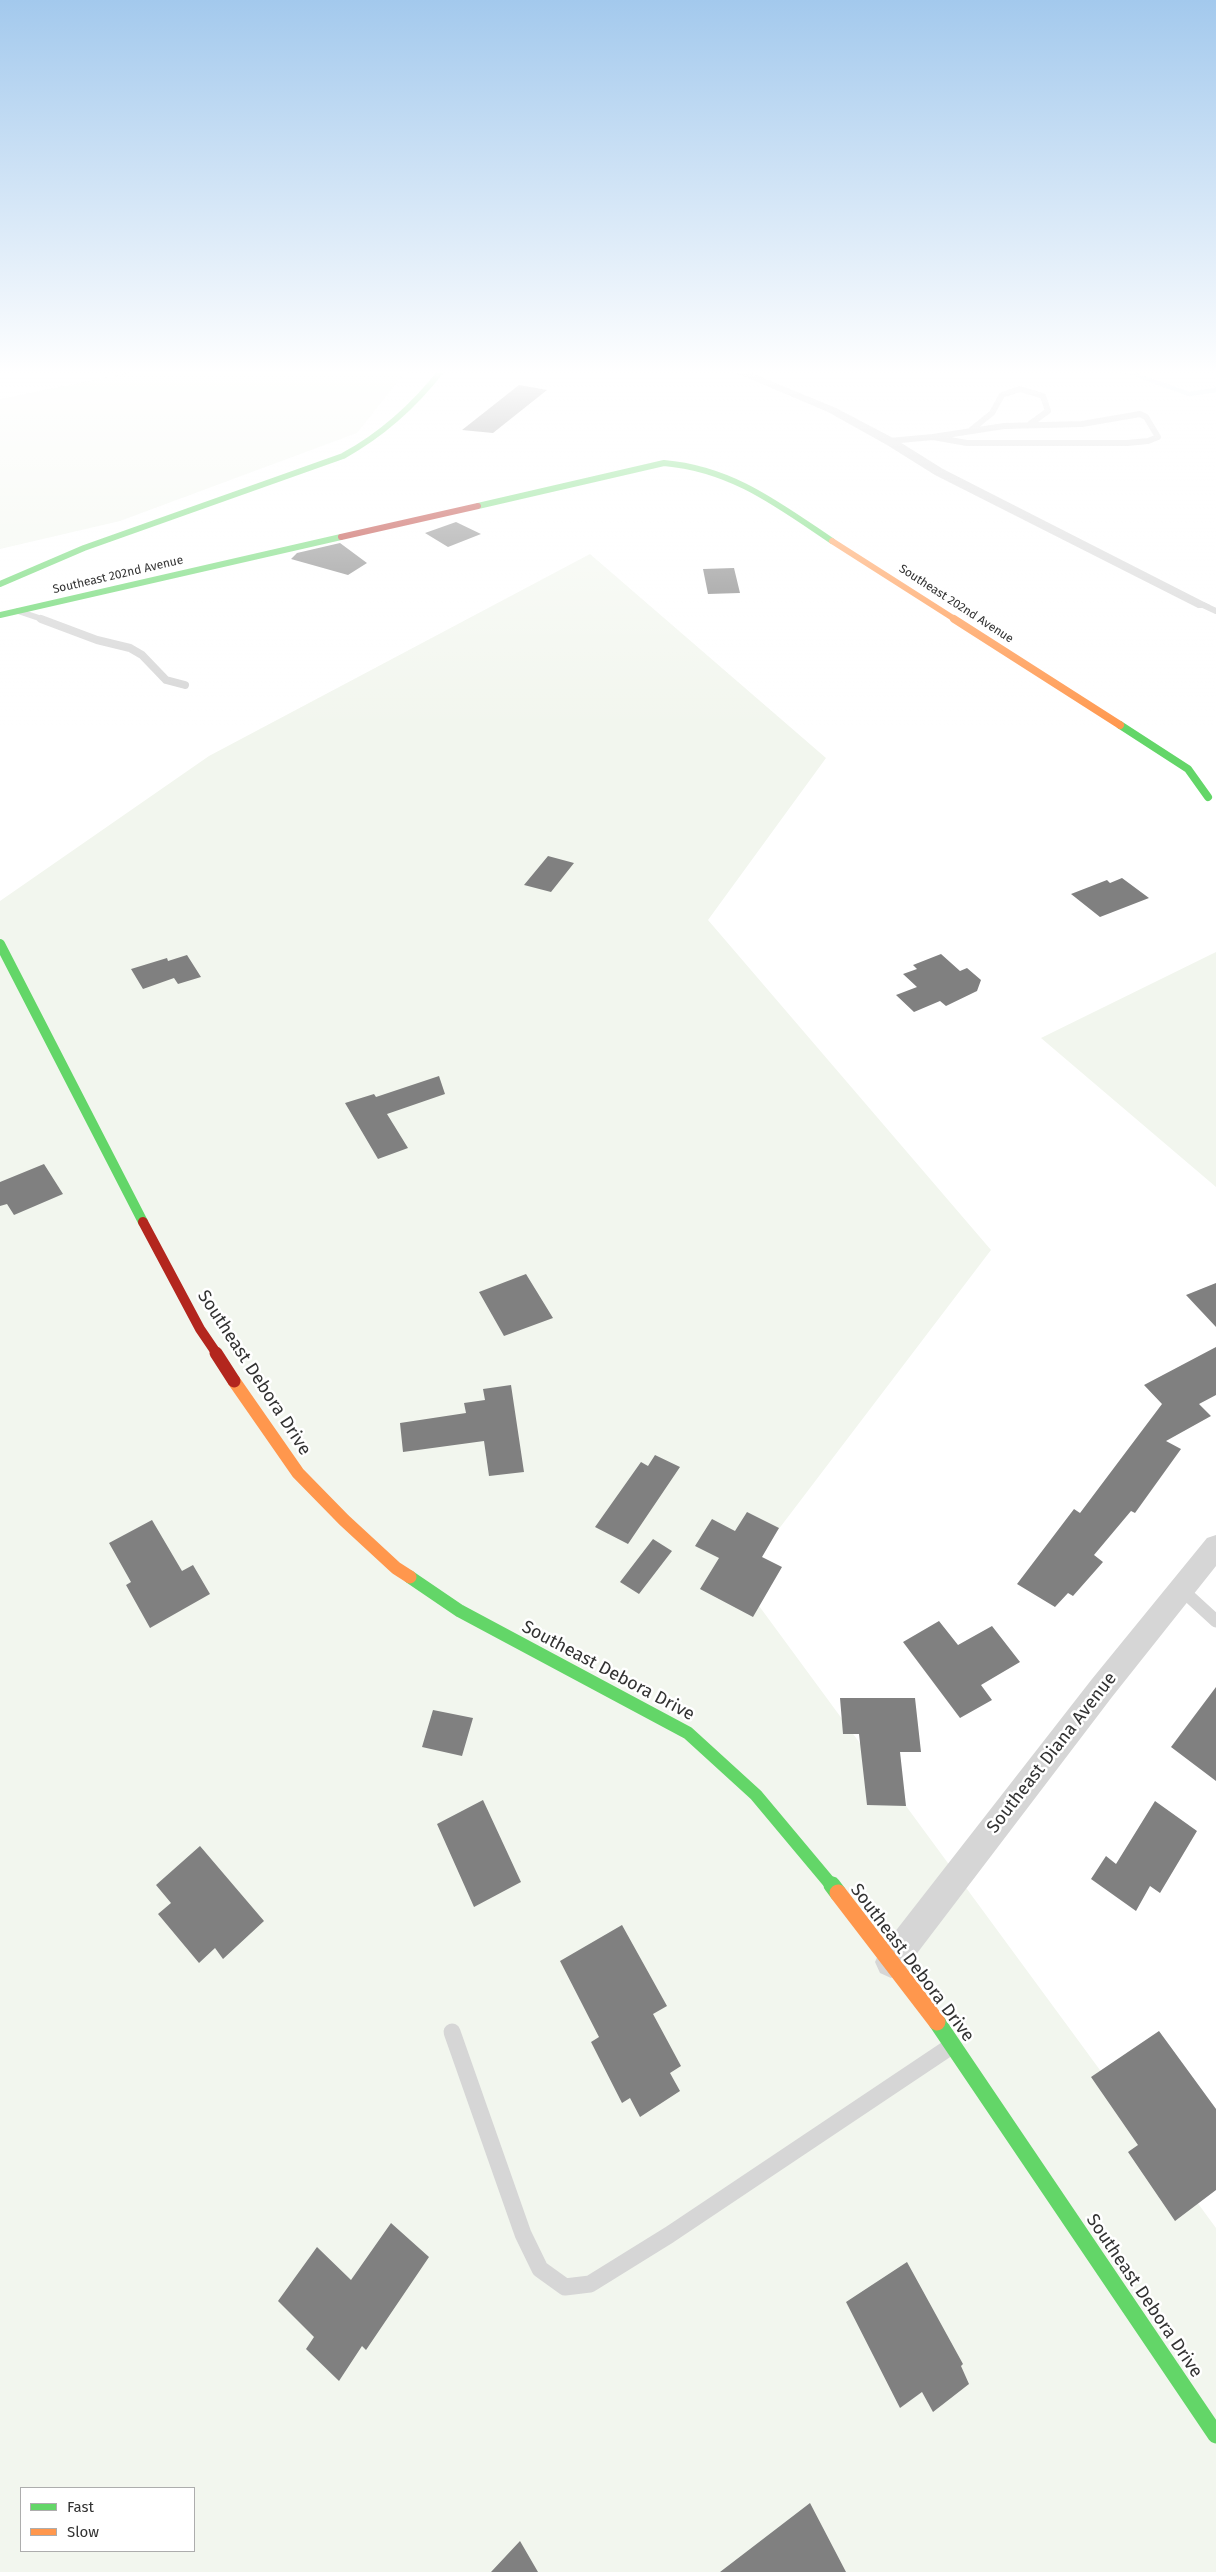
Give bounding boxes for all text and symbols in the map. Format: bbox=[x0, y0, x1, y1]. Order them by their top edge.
street label: Southeast 202nd Avenue bbox=[51, 553, 185, 597]
street label: Southeast 202nd Avenue bbox=[896, 562, 1016, 646]
street label: Southeast Debora Drive bbox=[193, 1286, 315, 1460]
street label: Southeast Debora Drive bbox=[518, 1616, 698, 1726]
street label: Southeast Diana Avenue bbox=[983, 1668, 1121, 1838]
street label: Southeast Debora Drive bbox=[845, 1880, 979, 2046]
street label: Southeast Debora Drive bbox=[1081, 2210, 1207, 2382]
legend bbox=[20, 2487, 195, 2552]
text: Fast bbox=[67, 2498, 94, 2516]
text: Slow bbox=[67, 2523, 99, 2541]

